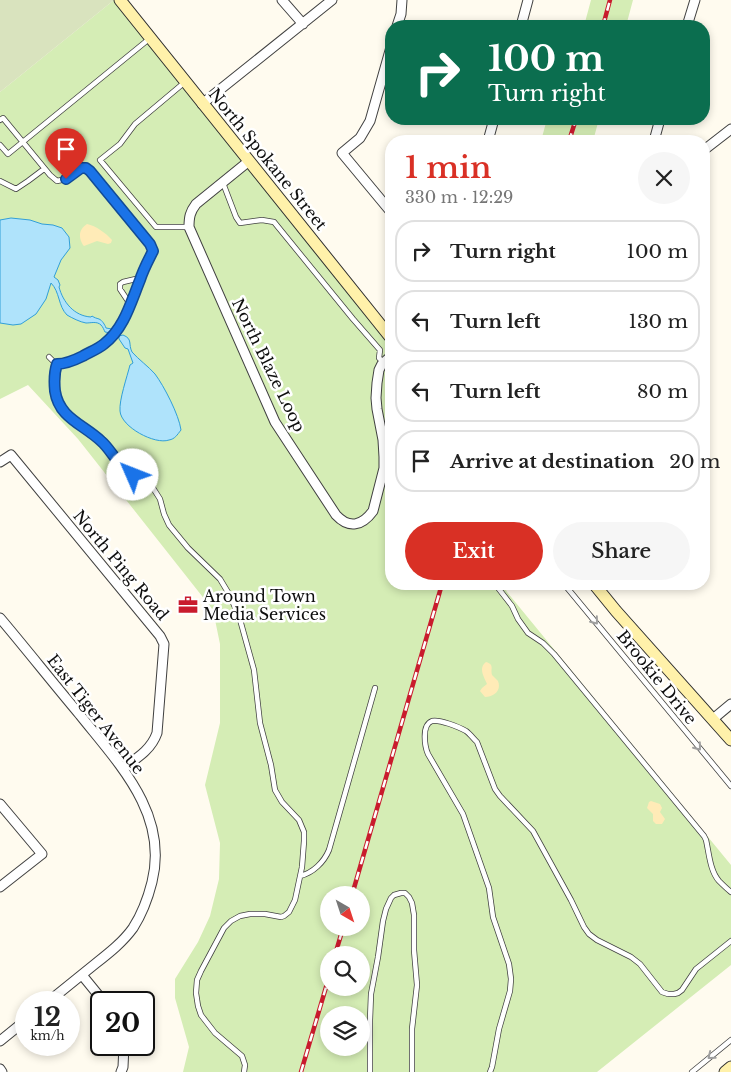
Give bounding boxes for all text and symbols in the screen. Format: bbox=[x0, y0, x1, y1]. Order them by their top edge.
text: 100 m bbox=[488, 37, 604, 80]
icon: right bbox=[405, 40, 470, 105]
text: Turn right bbox=[488, 80, 606, 107]
street label: North Spokane Street bbox=[205, 84, 331, 234]
pin bbox=[45, 128, 87, 179]
icon: arrive bbox=[52, 135, 80, 163]
text: 1 min bbox=[405, 149, 491, 186]
button: close bbox=[638, 152, 690, 204]
text: 330 m · 12:29 bbox=[405, 187, 513, 207]
icon: right bbox=[407, 237, 435, 265]
text: Turn right bbox=[450, 240, 556, 263]
text: 100 m bbox=[627, 240, 688, 263]
street label: North Blaze Loop bbox=[228, 295, 310, 435]
icon: left bbox=[407, 307, 435, 335]
text: Turn left bbox=[450, 310, 541, 333]
text: 130 m bbox=[628, 310, 688, 333]
icon: left bbox=[407, 377, 435, 405]
text: Turn left bbox=[450, 380, 541, 403]
text: 80 m bbox=[637, 380, 688, 403]
icon: arrive bbox=[407, 447, 435, 475]
position arrow bbox=[106, 448, 158, 500]
text: Arrive at destination bbox=[450, 450, 654, 473]
text: 20 m bbox=[669, 450, 720, 473]
street label: North Ping Road bbox=[69, 506, 173, 624]
button: Exit bbox=[405, 522, 543, 580]
button: Share bbox=[553, 522, 690, 580]
place label: Around Town Media Services bbox=[202, 586, 326, 624]
office icon: Around Town Media Services bbox=[177, 594, 199, 616]
one-way arrow bbox=[590, 616, 599, 625]
street label: Brookie Drive bbox=[613, 626, 701, 728]
street label: East Tiger Avenue bbox=[43, 650, 149, 778]
one-way arrow bbox=[693, 741, 701, 750]
north arrow bbox=[320, 886, 370, 936]
map controls bbox=[320, 886, 370, 1056]
button: search bbox=[320, 946, 370, 996]
speed limit sign: 20 bbox=[90, 991, 155, 1056]
text: 12 bbox=[34, 1002, 61, 1033]
button: layers bbox=[320, 1006, 370, 1056]
text: km/h bbox=[30, 1028, 65, 1043]
one-way arrow bbox=[708, 1051, 717, 1059]

